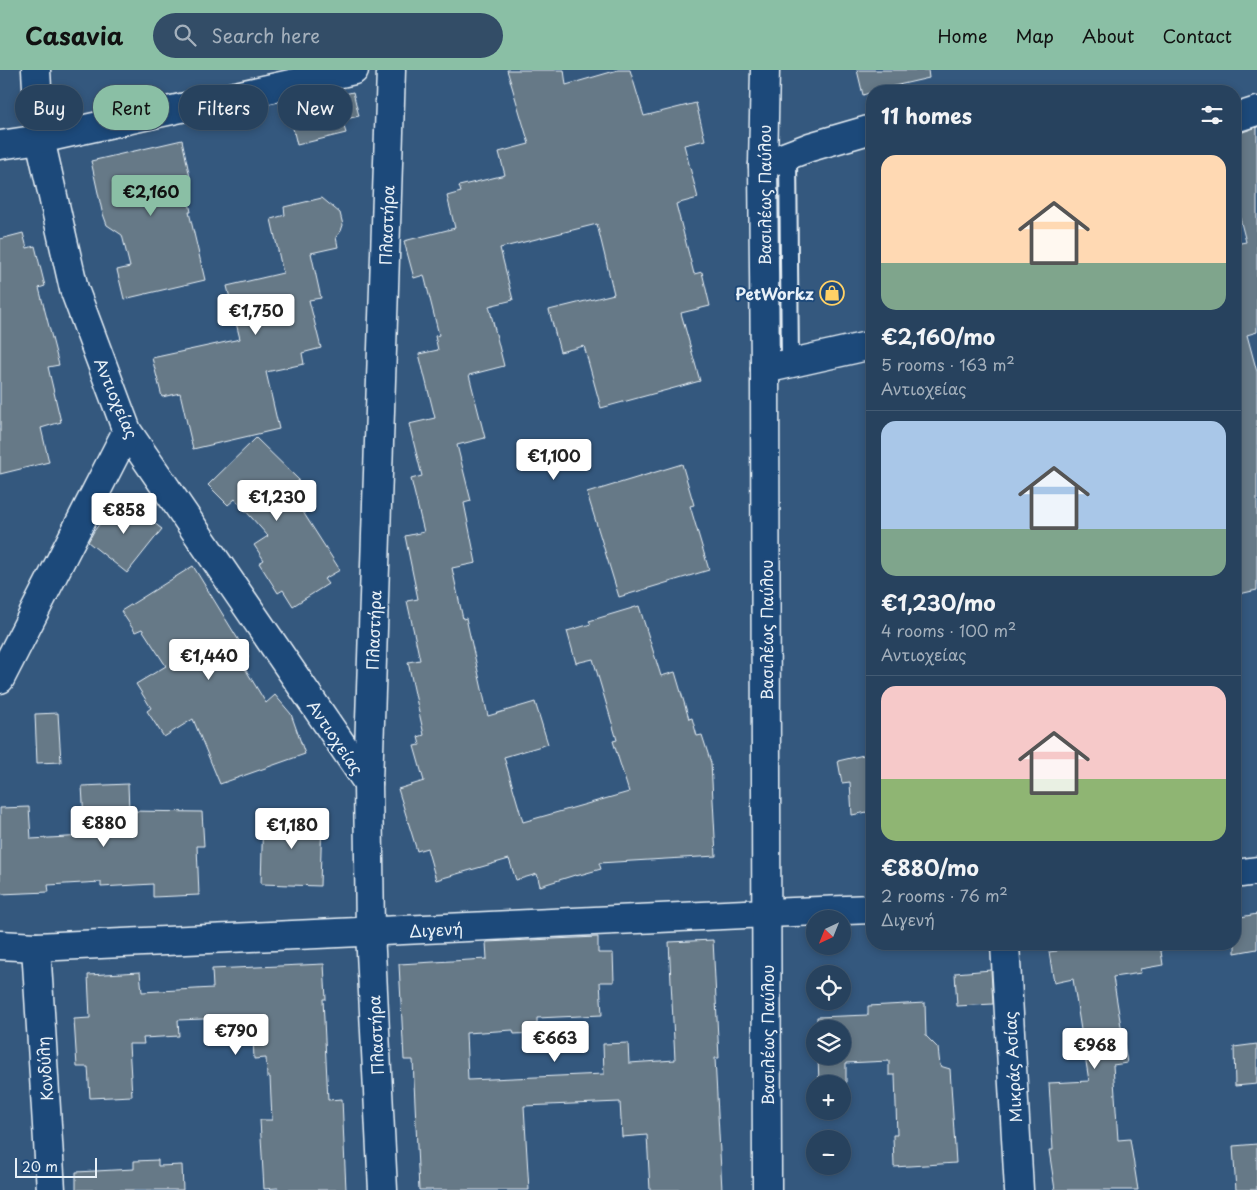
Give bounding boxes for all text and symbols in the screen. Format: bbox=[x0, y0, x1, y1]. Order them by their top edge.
search box bbox=[153, 13, 503, 58]
text: Casavia bbox=[25, 17, 123, 53]
icon: search bbox=[171, 21, 199, 49]
text: Search here bbox=[211, 21, 320, 49]
text: Home bbox=[937, 22, 987, 49]
text: Map bbox=[1015, 22, 1054, 49]
text: About bbox=[1082, 22, 1134, 49]
text: Contact bbox=[1162, 22, 1232, 49]
chip: Buy bbox=[15, 85, 83, 130]
chip: Rent bbox=[93, 85, 169, 130]
chip: Filters bbox=[179, 85, 268, 130]
chip: New bbox=[278, 85, 352, 130]
text: 11 homes bbox=[881, 99, 972, 131]
icon: filters bbox=[1198, 101, 1226, 129]
street label: Βασιλέως Παύλου bbox=[752, 125, 776, 265]
pin: €2,160 bbox=[110, 174, 192, 217]
text: €2,160 bbox=[123, 179, 179, 203]
street label: Πλαστήρα bbox=[373, 185, 399, 265]
icon: home bbox=[1009, 188, 1099, 278]
shop icon: PetWorkz bbox=[819, 280, 845, 306]
place label: PetWorkz bbox=[735, 281, 814, 305]
pin: €1,750 bbox=[215, 294, 297, 336]
text: €1,750 bbox=[228, 298, 284, 322]
text: €2,160/mo bbox=[881, 320, 995, 352]
text: 5 rooms · 163 m² bbox=[881, 352, 1015, 376]
street label: Αντιοχείας bbox=[89, 354, 145, 442]
text: Αντιοχείας bbox=[881, 376, 967, 400]
pin: €1,100 bbox=[513, 438, 595, 481]
text: €1,100 bbox=[527, 443, 581, 467]
icon: home bbox=[1009, 453, 1099, 543]
pin: €1,230 bbox=[236, 480, 318, 522]
text: €1,230 bbox=[248, 484, 306, 508]
pin: €858 bbox=[94, 492, 154, 535]
text: €858 bbox=[103, 497, 145, 521]
street label: Βασιλέως Παύλου bbox=[754, 560, 778, 700]
text: €1,230/mo bbox=[881, 586, 996, 618]
street label: Πλαστήρα bbox=[360, 590, 386, 670]
text: 4 rooms · 100 m² bbox=[881, 618, 1016, 642]
pin: €1,440 bbox=[168, 638, 250, 681]
text: Αντιοχείας bbox=[881, 642, 967, 666]
text: €1,440 bbox=[180, 643, 238, 667]
street label: Αντιοχείας bbox=[302, 695, 370, 779]
icon: home bbox=[1009, 718, 1099, 808]
pin: €880 bbox=[74, 806, 134, 848]
pin: €1,180 bbox=[251, 808, 333, 850]
text: €880 bbox=[82, 810, 126, 834]
text: €1,180 bbox=[266, 812, 318, 836]
text: €880/mo bbox=[881, 851, 979, 883]
text: 2 rooms · 76 m² bbox=[881, 883, 1008, 907]
text: Διγενή bbox=[881, 907, 935, 931]
north arrow bbox=[806, 910, 851, 955]
map controls bbox=[806, 910, 851, 1175]
street label: Διγενή bbox=[408, 916, 464, 942]
street label: Βασιλέως Παύλου bbox=[755, 965, 779, 1105]
button: locate bbox=[806, 965, 851, 1010]
street label: Πλαστήρα bbox=[361, 995, 389, 1075]
street label: Μικράς Ασίας bbox=[997, 1011, 1027, 1123]
pin: €790 bbox=[206, 1014, 266, 1056]
text: €790 bbox=[214, 1018, 258, 1042]
pin: €663 bbox=[525, 1020, 585, 1063]
button: layers bbox=[806, 1020, 851, 1065]
text: €663 bbox=[533, 1025, 577, 1049]
pin: €968 bbox=[1065, 1028, 1125, 1070]
text: €968 bbox=[1073, 1032, 1117, 1056]
street label: Κονδύλη bbox=[30, 1036, 58, 1102]
button: + bbox=[806, 1075, 851, 1120]
button: − bbox=[806, 1130, 851, 1175]
scale bar bbox=[15, 1155, 98, 1178]
text: 20 m bbox=[22, 1156, 58, 1177]

